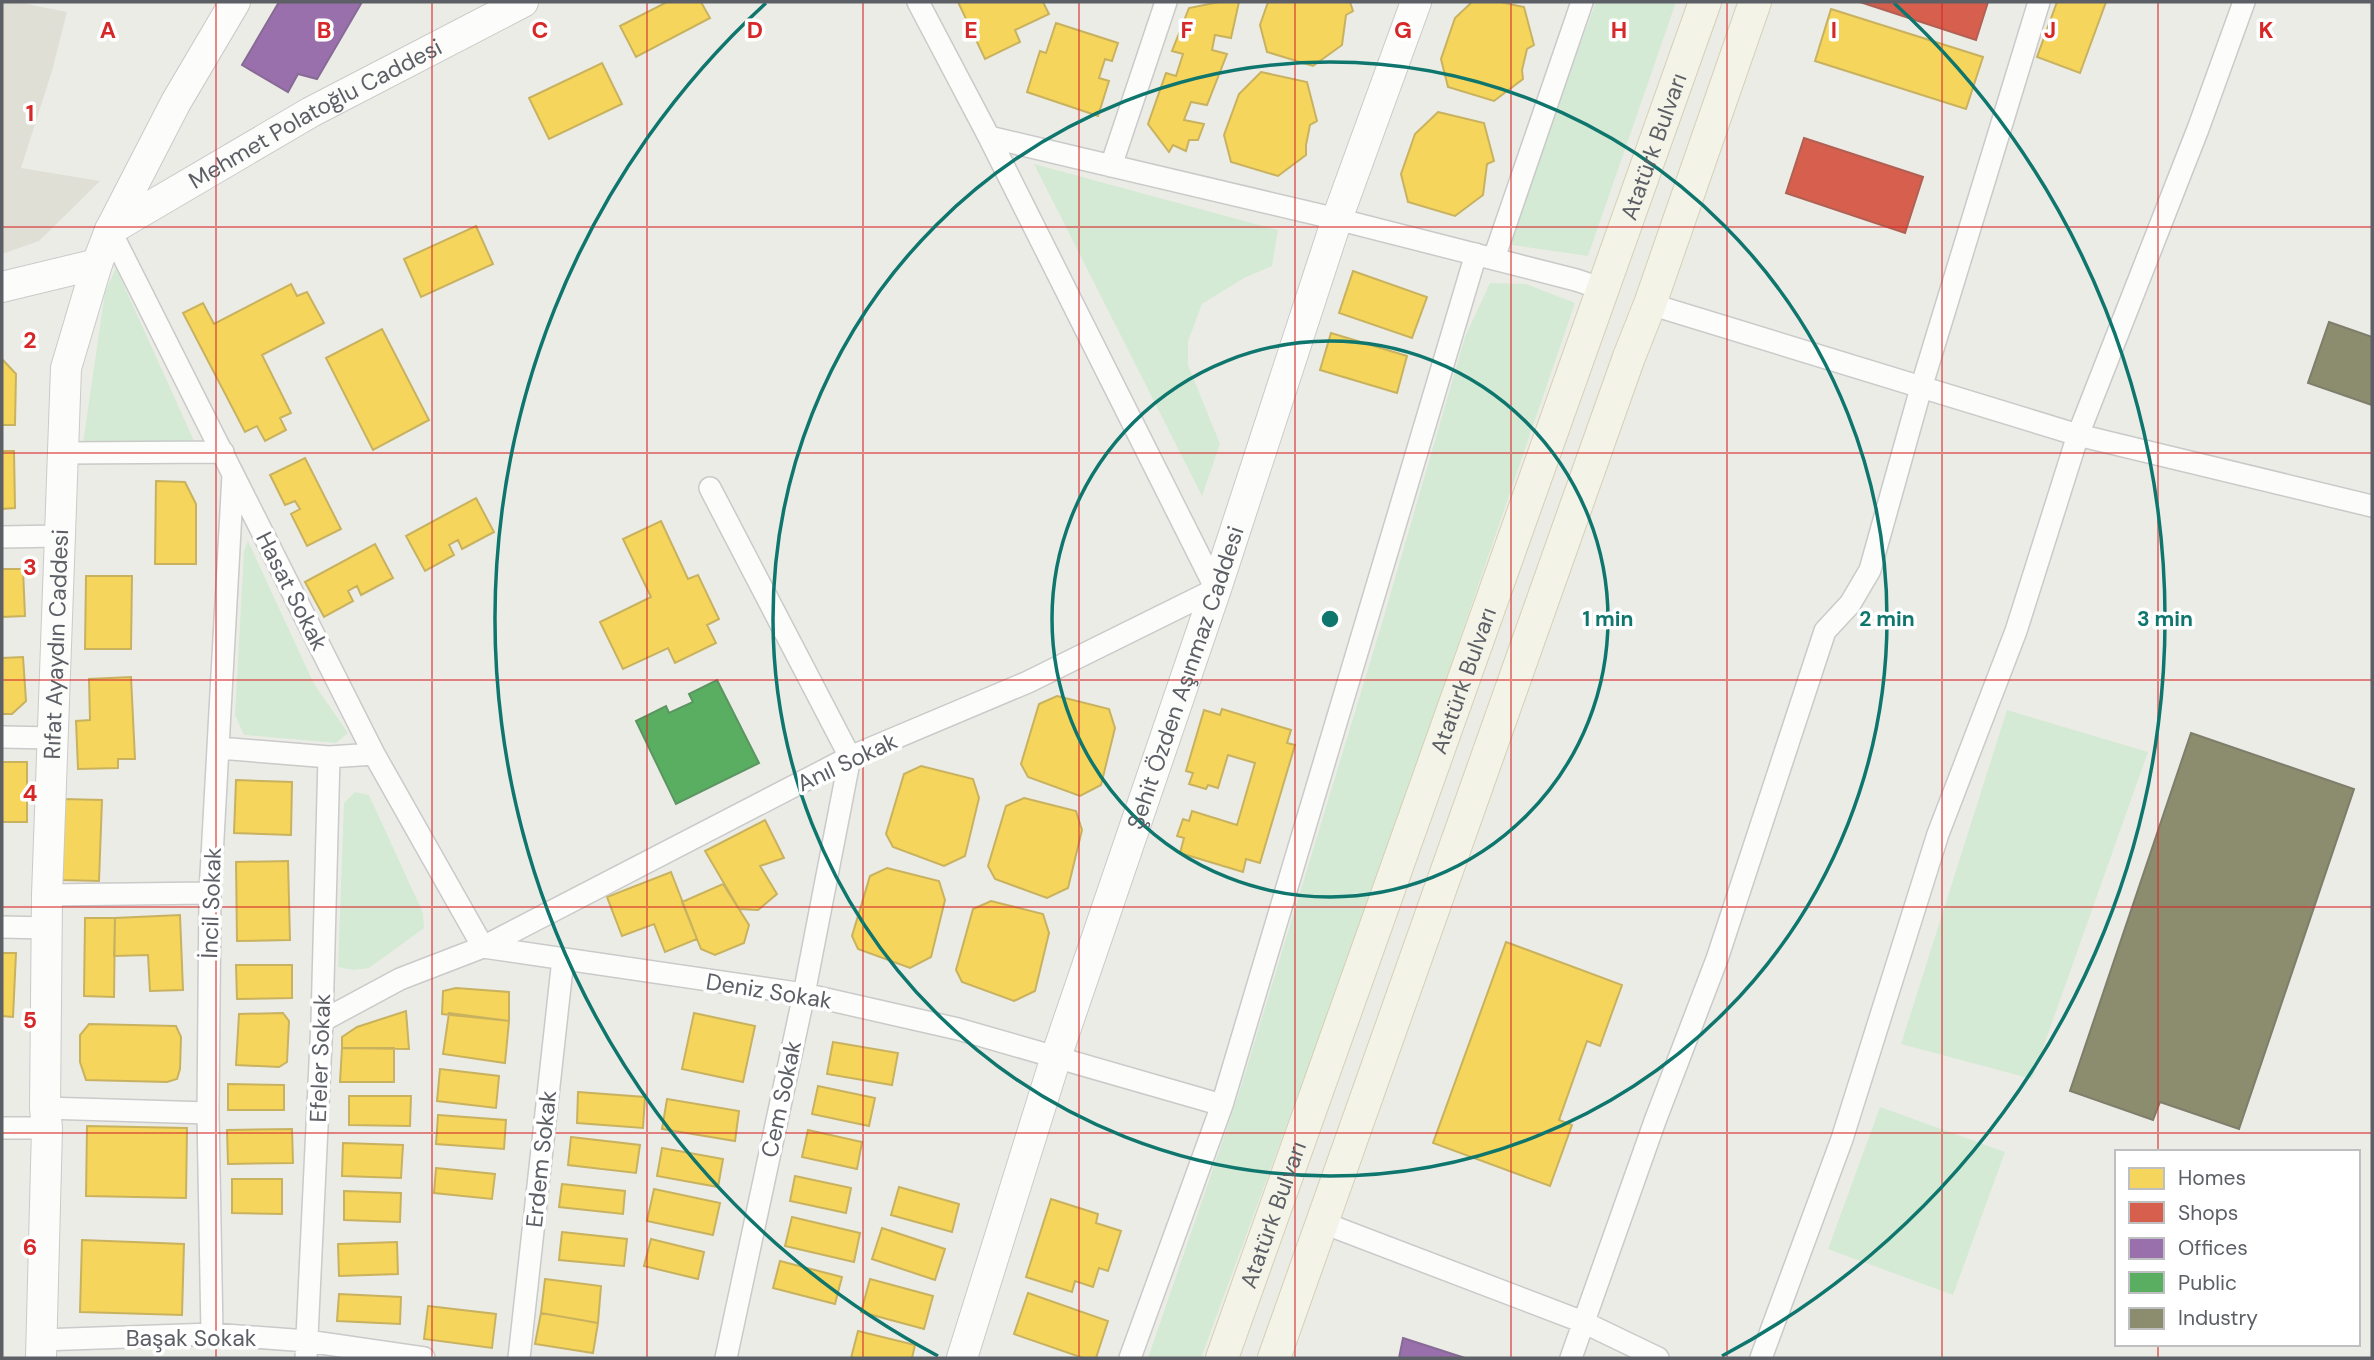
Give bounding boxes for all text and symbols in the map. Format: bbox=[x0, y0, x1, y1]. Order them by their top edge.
text: A bbox=[100, 15, 116, 45]
text: B bbox=[317, 15, 331, 45]
text: C bbox=[532, 15, 548, 45]
text: D bbox=[747, 15, 763, 45]
text: E bbox=[964, 15, 978, 45]
text: F bbox=[1181, 15, 1194, 45]
text: G bbox=[1394, 15, 1412, 45]
text: H bbox=[1611, 15, 1627, 45]
text: I bbox=[1831, 15, 1837, 45]
text: J bbox=[2044, 15, 2056, 45]
text: K bbox=[2258, 15, 2274, 45]
street label: Mehmet Polatoğlu Caddesi bbox=[183, 32, 447, 196]
street label: Atatürk Bulvarı bbox=[1614, 69, 1693, 224]
text: 1 bbox=[26, 98, 34, 128]
text: 2 bbox=[23, 325, 37, 355]
street label: Şehit Özden Aşınmaz Caddesi bbox=[1120, 522, 1251, 833]
street label: Hasat Sokak bbox=[249, 526, 335, 656]
street label: Rıfat Ayaydın Caddesi bbox=[37, 529, 75, 760]
text: 3 bbox=[23, 552, 37, 582]
street label: Atatürk Bulvarı bbox=[1423, 603, 1503, 758]
text: 1 min bbox=[1582, 605, 1634, 633]
text: 2 min bbox=[1859, 605, 1915, 633]
text: 3 min bbox=[2137, 605, 2193, 633]
centre of rings bbox=[1318, 607, 1342, 631]
street label: Anıl Sokak bbox=[792, 726, 902, 798]
text: 4 bbox=[23, 778, 38, 808]
street label: İncil Sokak bbox=[194, 847, 228, 959]
street label: Deniz Sokak bbox=[704, 966, 834, 1016]
street label: Efeler Sokak bbox=[303, 993, 337, 1123]
text: 5 bbox=[23, 1005, 37, 1035]
street label: Cem Sokak bbox=[754, 1037, 808, 1160]
street label: Erdem Sokak bbox=[519, 1089, 563, 1229]
street label: Atatürk Bulvarı bbox=[1233, 1137, 1313, 1292]
legend bbox=[2115, 1150, 2360, 1346]
text: Homes bbox=[2178, 1164, 2246, 1192]
text: Shops bbox=[2178, 1199, 2238, 1227]
text: 6 bbox=[23, 1232, 37, 1262]
text: Offices bbox=[2178, 1234, 2248, 1262]
text: Public bbox=[2178, 1269, 2237, 1297]
text: Industry bbox=[2178, 1304, 2258, 1332]
street label: Başak Sokak bbox=[126, 1323, 257, 1353]

